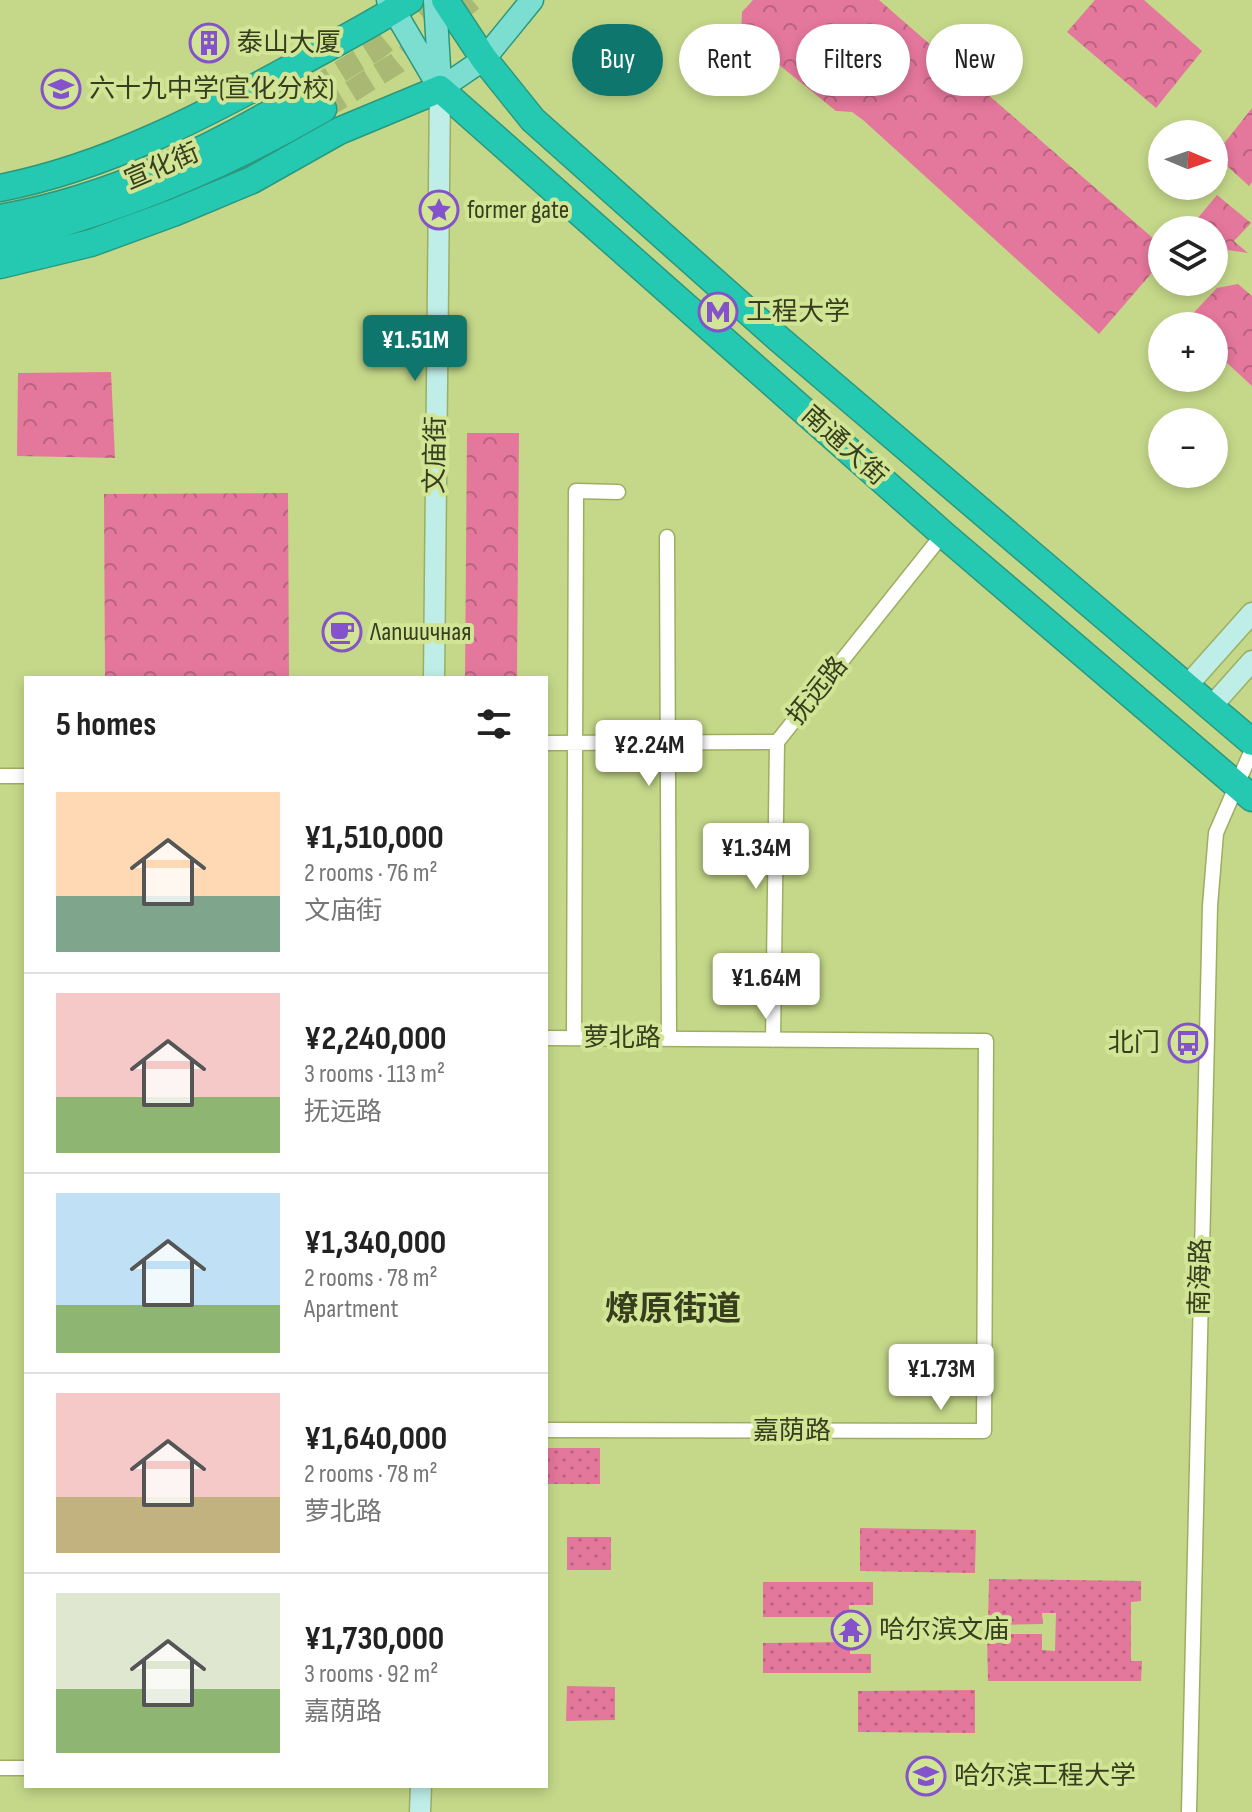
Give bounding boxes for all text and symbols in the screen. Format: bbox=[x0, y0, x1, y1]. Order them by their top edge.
building icon: 泰山大厦 bbox=[188, 22, 230, 64]
chip: Buy bbox=[572, 24, 663, 96]
chip: Rent bbox=[679, 24, 780, 96]
chip: Filters bbox=[796, 24, 910, 96]
chip: New bbox=[926, 24, 1023, 96]
place label: 泰山大厦 bbox=[237, 28, 341, 59]
school or university icon: 六十九中学(宣化分校) bbox=[40, 68, 82, 110]
place label: 六十九中学(宣化分校) bbox=[89, 74, 334, 105]
north arrow bbox=[1148, 120, 1228, 200]
map controls bbox=[1148, 120, 1228, 488]
street label: 宣化街 bbox=[120, 137, 204, 197]
place icon: former gate bbox=[418, 189, 460, 231]
place label: former gate bbox=[467, 195, 569, 226]
button: layers bbox=[1148, 216, 1228, 296]
metro station icon: 工程大学 bbox=[697, 291, 739, 333]
place label: 工程大学 bbox=[746, 297, 850, 328]
button: + bbox=[1148, 312, 1228, 392]
pin: ¥1.51M bbox=[350, 315, 480, 383]
text: ¥1.51M bbox=[381, 325, 449, 356]
street label: 南通大街 bbox=[795, 400, 893, 492]
button: − bbox=[1148, 408, 1228, 488]
street label: 文庙街 bbox=[420, 416, 452, 494]
cafe icon: Лапшичная bbox=[321, 611, 363, 653]
place label: Лапшичная bbox=[369, 617, 471, 648]
street label: 抚远路 bbox=[781, 651, 855, 731]
icon: filters bbox=[472, 702, 516, 746]
text: 5 homes bbox=[56, 704, 156, 745]
pin: ¥2.24M bbox=[584, 720, 714, 788]
text: ¥2.24M bbox=[613, 730, 685, 761]
text: ¥1,510,000 bbox=[304, 817, 444, 858]
pin: ¥1.34M bbox=[691, 823, 821, 891]
icon: home bbox=[120, 824, 216, 920]
text: ¥1.34M bbox=[721, 833, 791, 864]
text: 2 rooms · 76 m² bbox=[304, 858, 438, 889]
text: 文庙街 bbox=[304, 896, 382, 927]
pin: ¥1.64M bbox=[701, 953, 831, 1021]
text: ¥1.64M bbox=[731, 963, 801, 994]
text: ¥2,240,000 bbox=[304, 1018, 447, 1059]
bus stop icon: 北门 bbox=[1167, 1022, 1209, 1064]
street label: 萝北路 bbox=[583, 1023, 661, 1054]
icon: home bbox=[120, 1025, 216, 1121]
place label: 北门 bbox=[1108, 1028, 1160, 1059]
text: 3 rooms · 113 m² bbox=[304, 1059, 445, 1090]
text: 抚远路 bbox=[304, 1097, 382, 1128]
text: ¥1,340,000 bbox=[304, 1222, 446, 1263]
icon: home bbox=[120, 1225, 216, 1321]
street label: 南海路 bbox=[1185, 1238, 1217, 1316]
text: 2 rooms · 78 m² bbox=[304, 1263, 438, 1294]
district label: 燎原街道 bbox=[605, 1289, 741, 1330]
text: Apartment bbox=[304, 1294, 398, 1325]
pin: ¥1.73M bbox=[876, 1344, 1006, 1412]
text: ¥1.73M bbox=[907, 1354, 975, 1385]
street label: 嘉荫路 bbox=[753, 1416, 831, 1447]
text: ¥1,640,000 bbox=[304, 1418, 447, 1459]
icon: home bbox=[120, 1425, 216, 1521]
text: 2 rooms · 78 m² bbox=[304, 1459, 438, 1490]
text: 萝北路 bbox=[304, 1497, 382, 1528]
temple icon: 哈尔滨文庙 bbox=[830, 1609, 872, 1651]
place label: 哈尔滨文庙 bbox=[879, 1615, 1009, 1646]
text: ¥1,730,000 bbox=[304, 1618, 444, 1659]
icon: home bbox=[120, 1625, 216, 1721]
text: 3 rooms · 92 m² bbox=[304, 1659, 438, 1690]
text: 嘉荫路 bbox=[304, 1697, 382, 1728]
school or university icon: 哈尔滨工程大学 bbox=[905, 1755, 947, 1797]
place label: 哈尔滨工程大学 bbox=[954, 1761, 1136, 1792]

